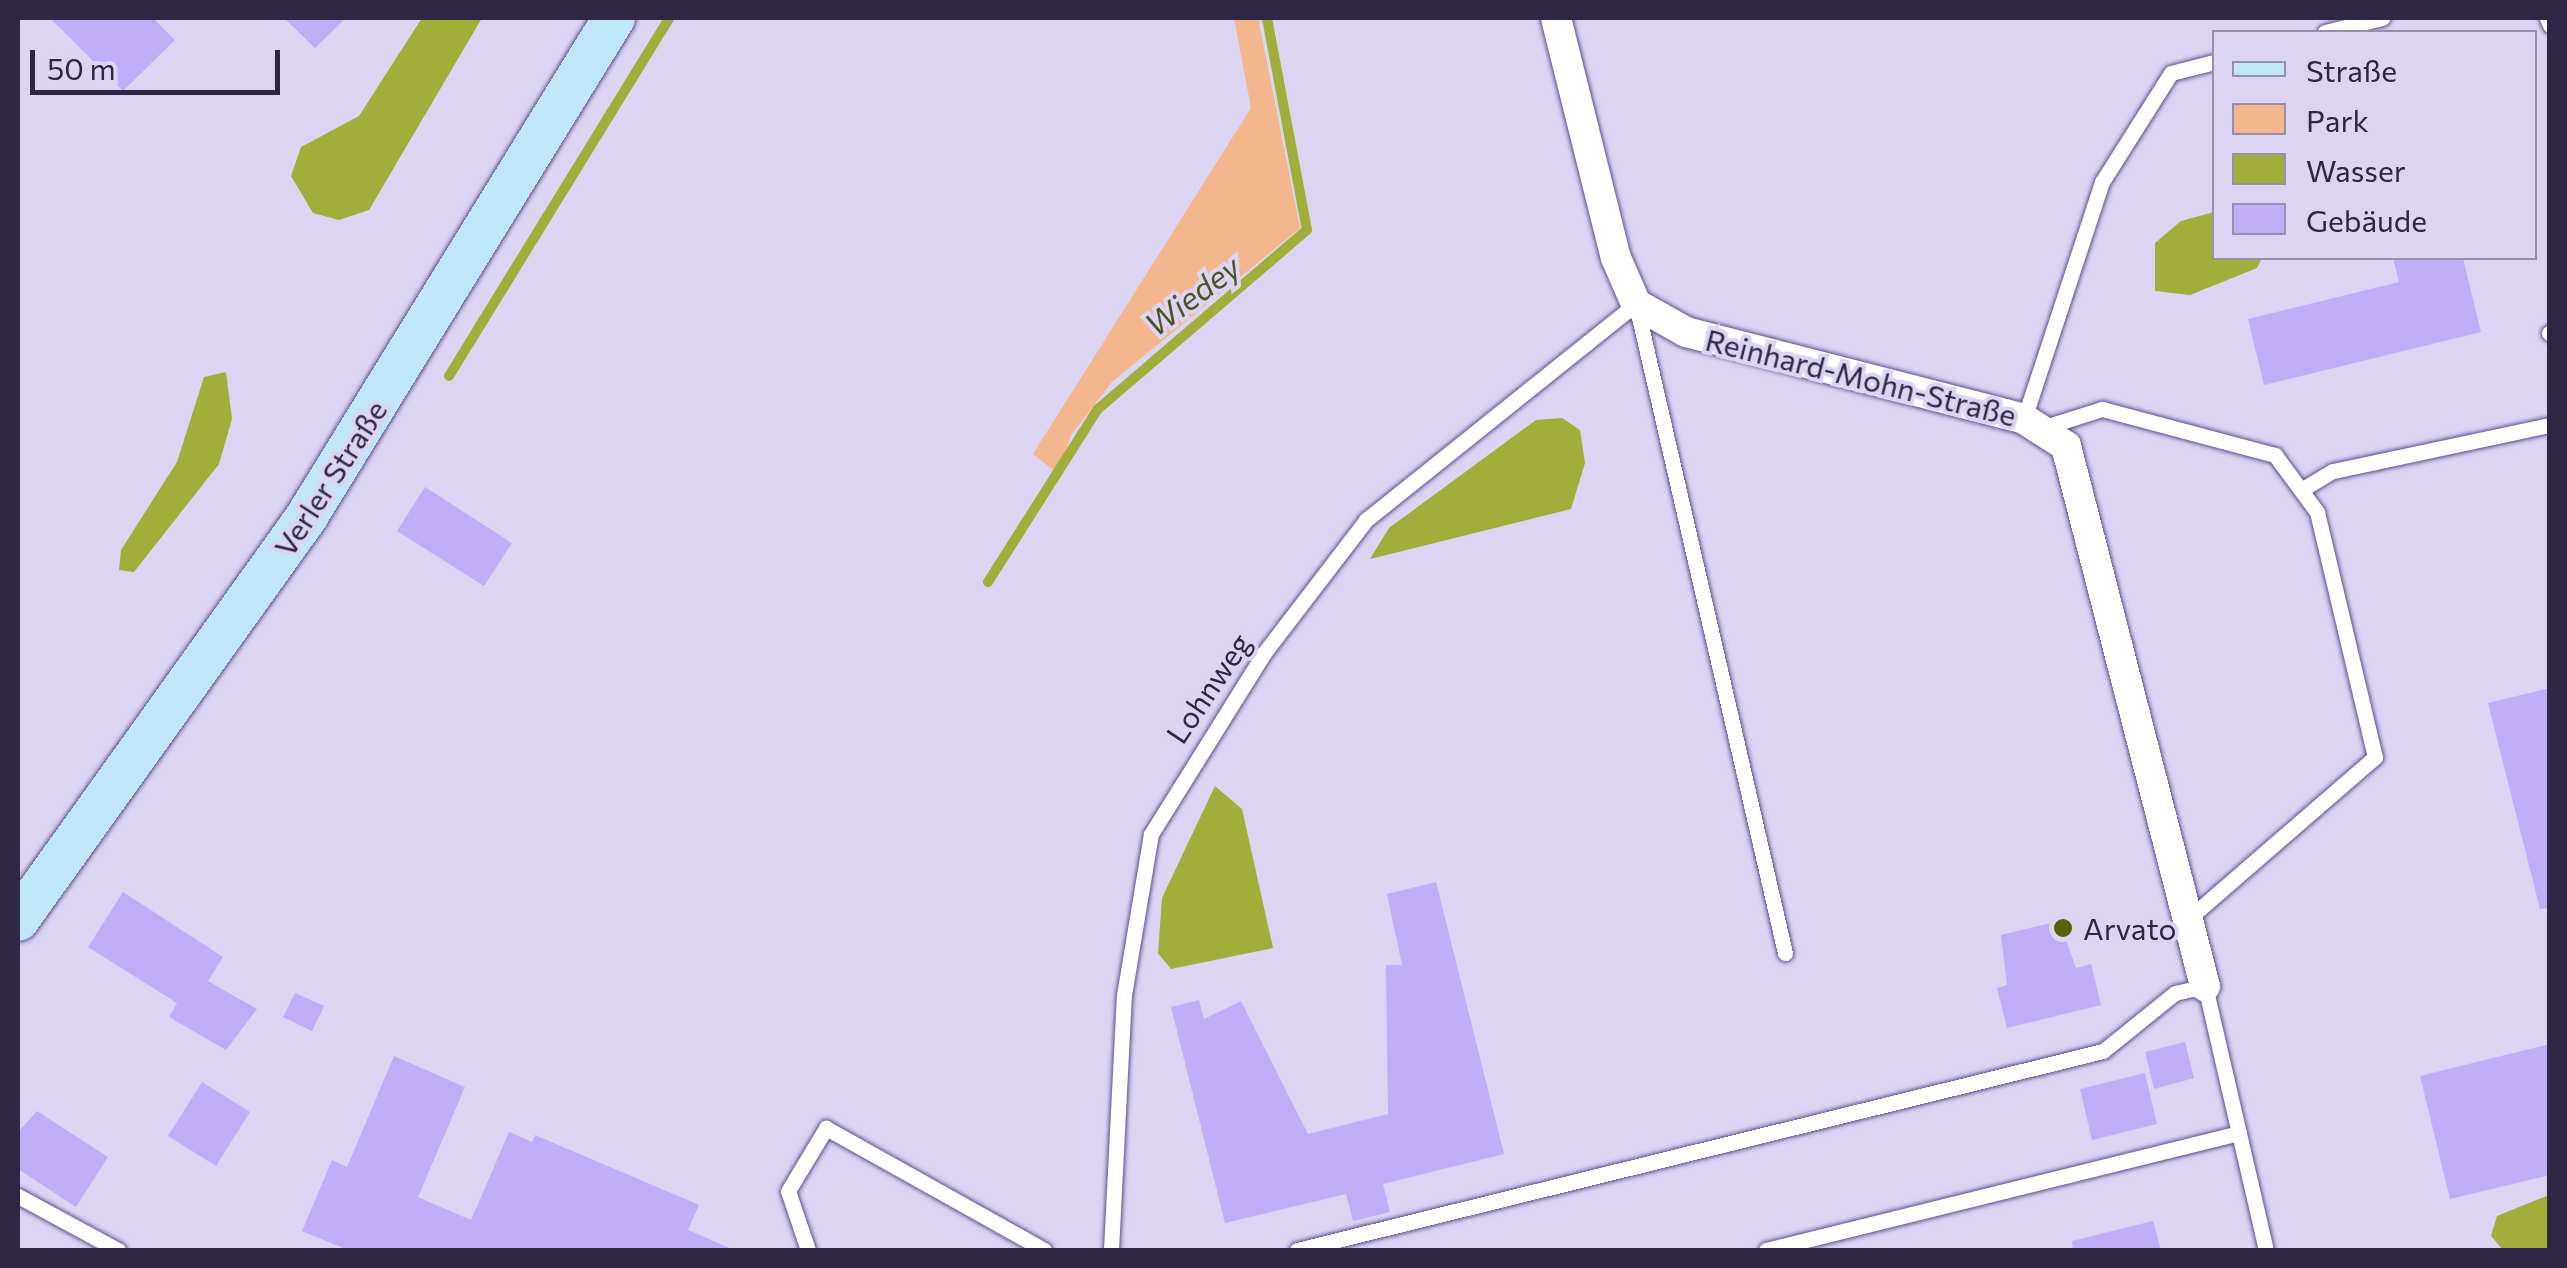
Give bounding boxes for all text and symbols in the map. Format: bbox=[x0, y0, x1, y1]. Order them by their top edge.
scale bar bbox=[35, 30, 285, 92]
legend bbox=[2212, 30, 2537, 260]
text: 50 m bbox=[47, 49, 116, 86]
text: Straße bbox=[2306, 51, 2397, 88]
text: Park bbox=[2306, 101, 2369, 138]
text: Wasser bbox=[2306, 151, 2406, 188]
text: Gebäude bbox=[2306, 201, 2427, 238]
water label: Wiedey bbox=[1137, 247, 1247, 343]
street label: Reinhard-Mohn-Straße bbox=[1702, 321, 2020, 433]
street label: Verler Straße bbox=[266, 393, 394, 563]
street label: Lohnweg bbox=[1158, 626, 1258, 750]
place label: Arvato bbox=[2083, 910, 2176, 946]
marker: Arvato bbox=[2052, 917, 2074, 939]

